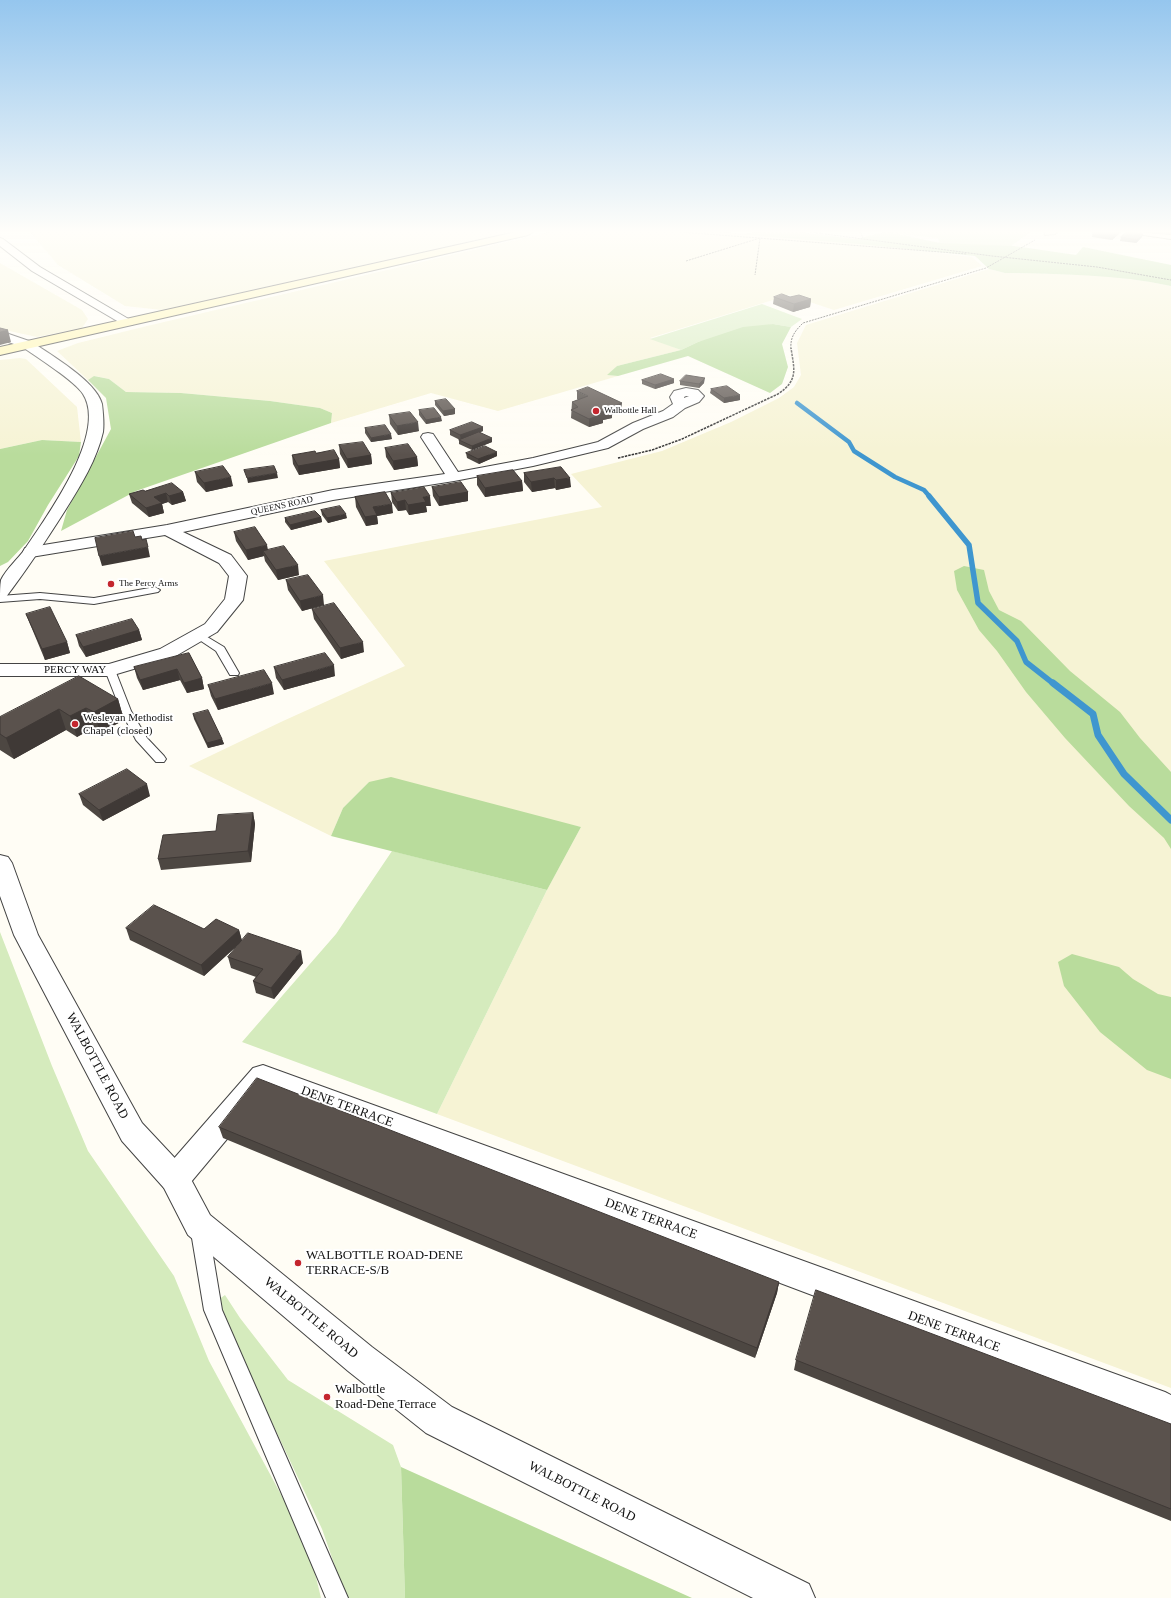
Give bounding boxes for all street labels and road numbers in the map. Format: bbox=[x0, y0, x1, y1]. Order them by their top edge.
street label: QUEENS ROAD bbox=[250, 494, 314, 518]
street label: PERCY WAY bbox=[44, 663, 106, 677]
street label: WALBOTTLE ROAD bbox=[62, 1010, 132, 1122]
street label: DENE TERRACE bbox=[299, 1083, 395, 1131]
street label: DENE TERRACE bbox=[603, 1195, 699, 1243]
street label: WALBOTTLE ROAD bbox=[261, 1274, 361, 1362]
street label: DENE TERRACE bbox=[906, 1308, 1002, 1356]
street label: WALBOTTLE ROAD bbox=[526, 1458, 638, 1526]

